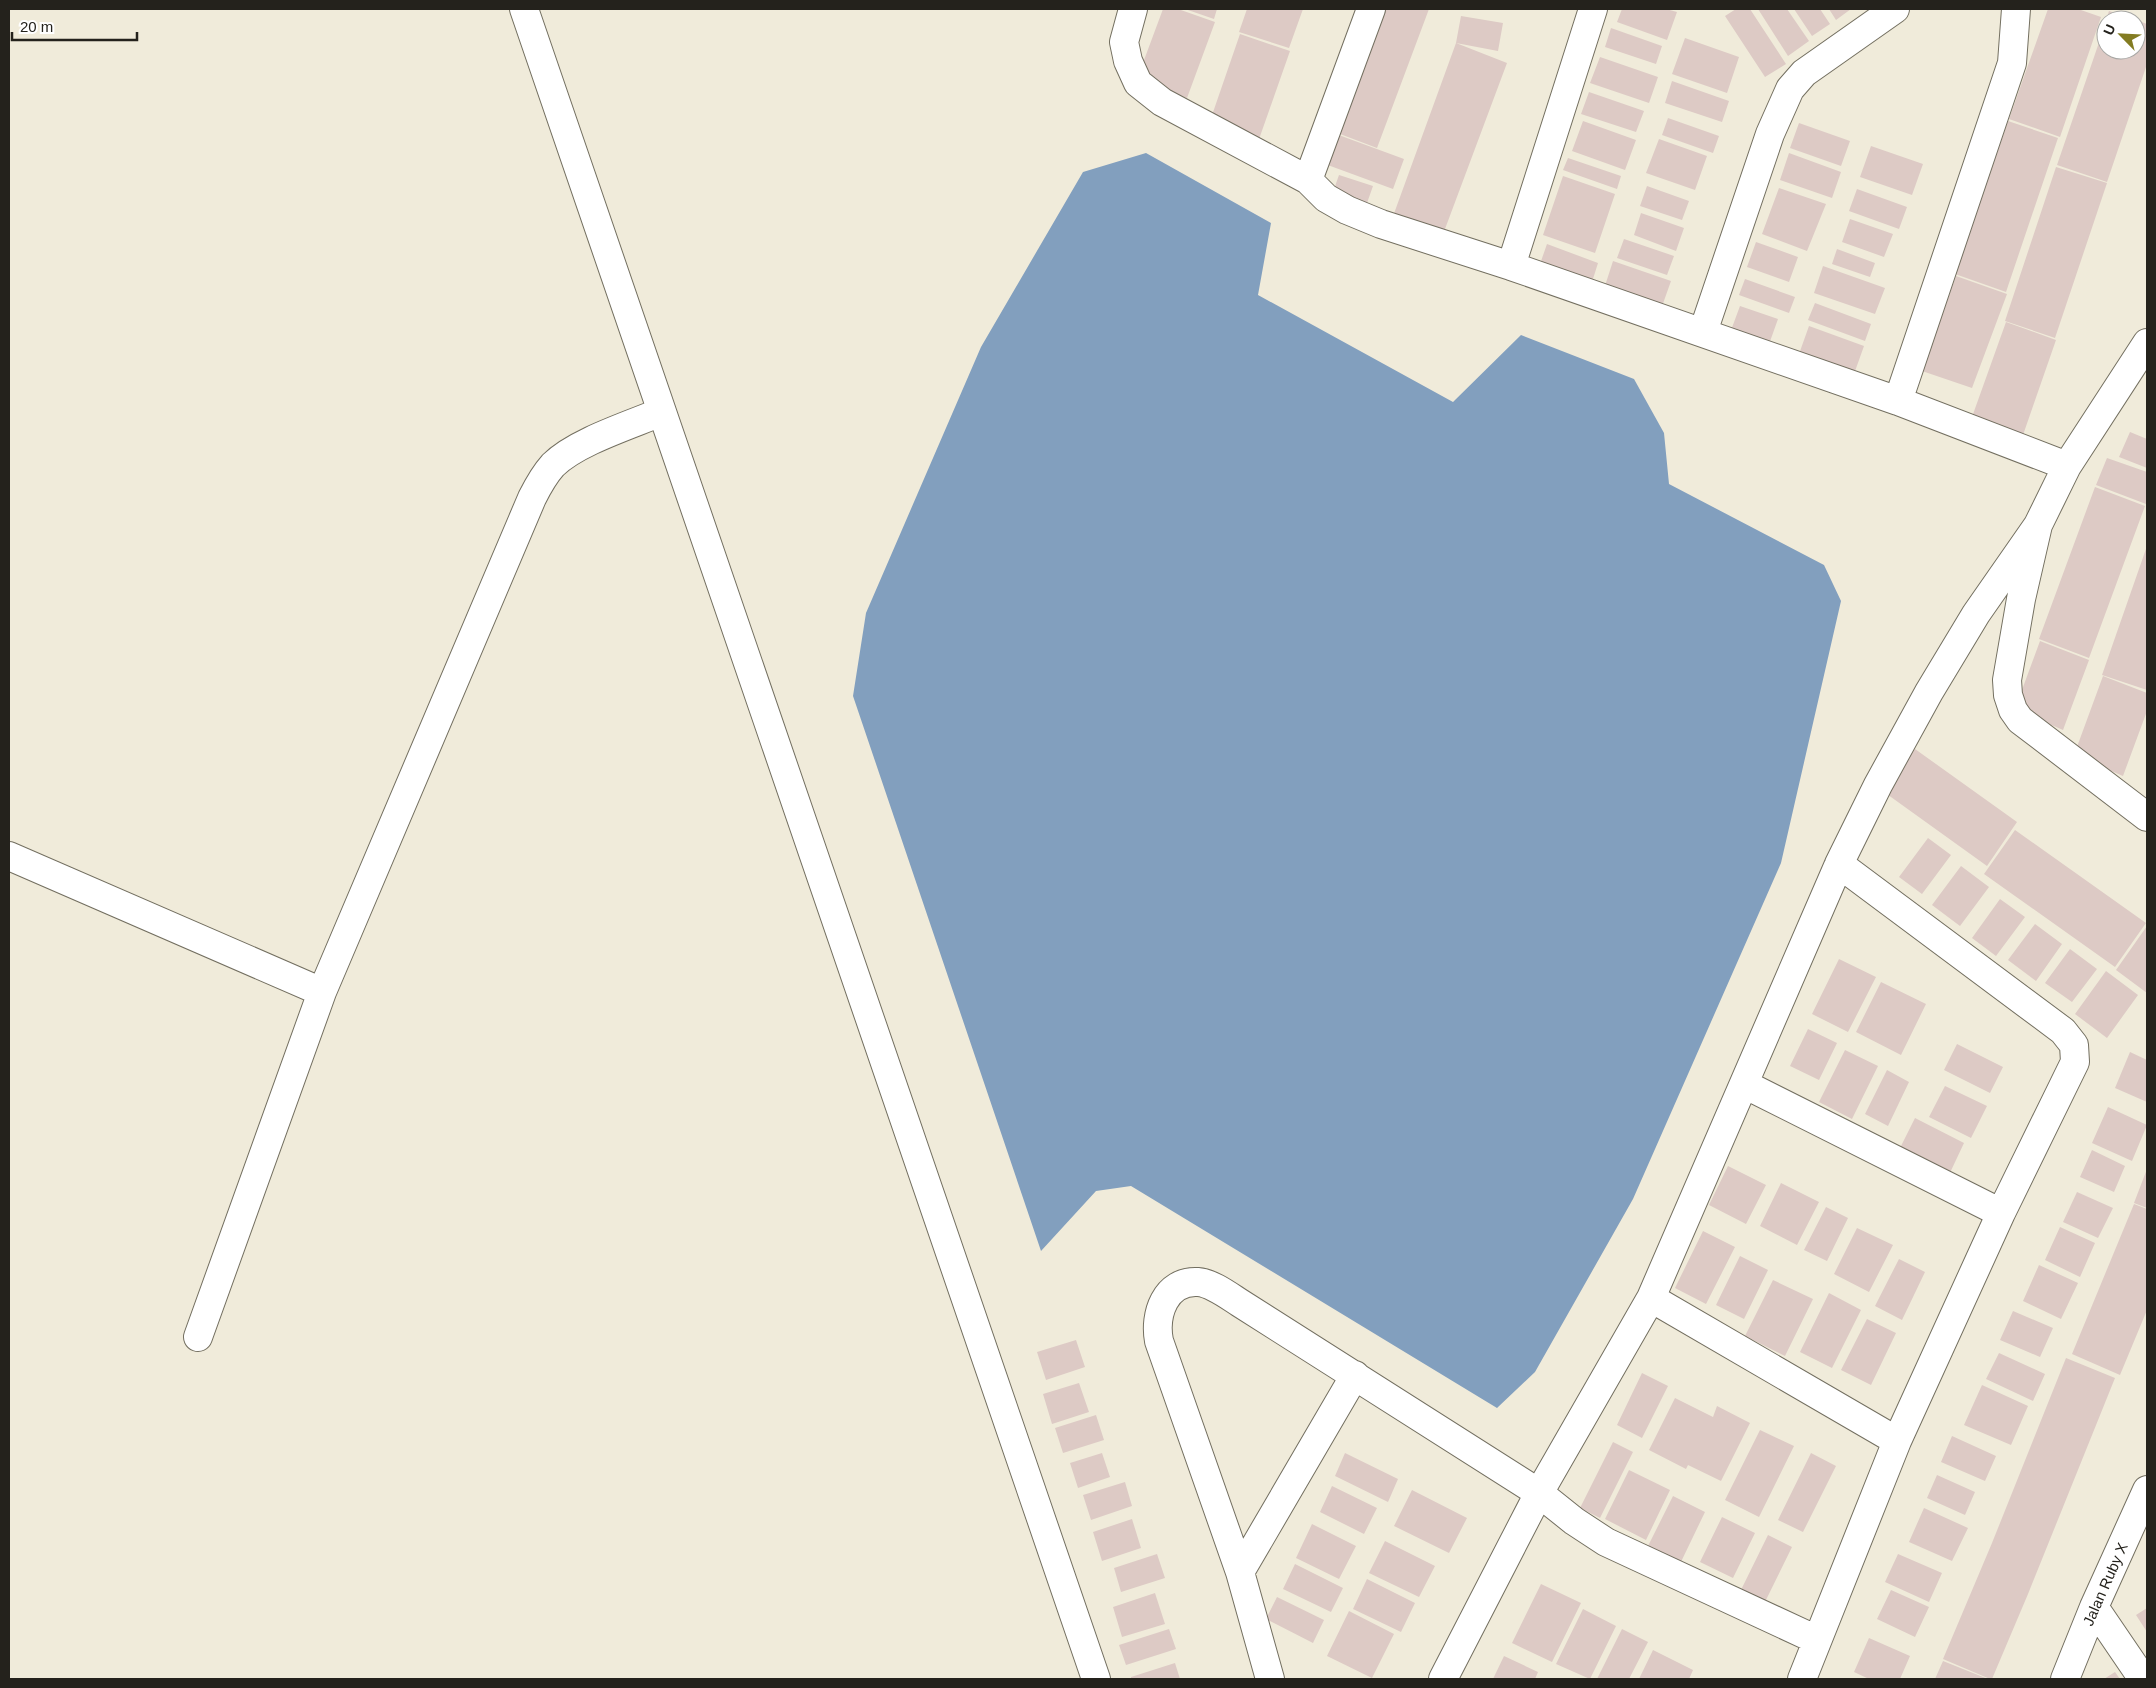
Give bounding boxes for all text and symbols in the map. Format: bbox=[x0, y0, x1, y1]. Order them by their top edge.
scale bar bbox=[12, 10, 138, 42]
north arrow bbox=[2096, 10, 2146, 60]
text: 20 m bbox=[20, 18, 53, 35]
text: U bbox=[2100, 22, 2118, 38]
street label: Jalan Ruby X bbox=[2079, 1540, 2131, 1628]

